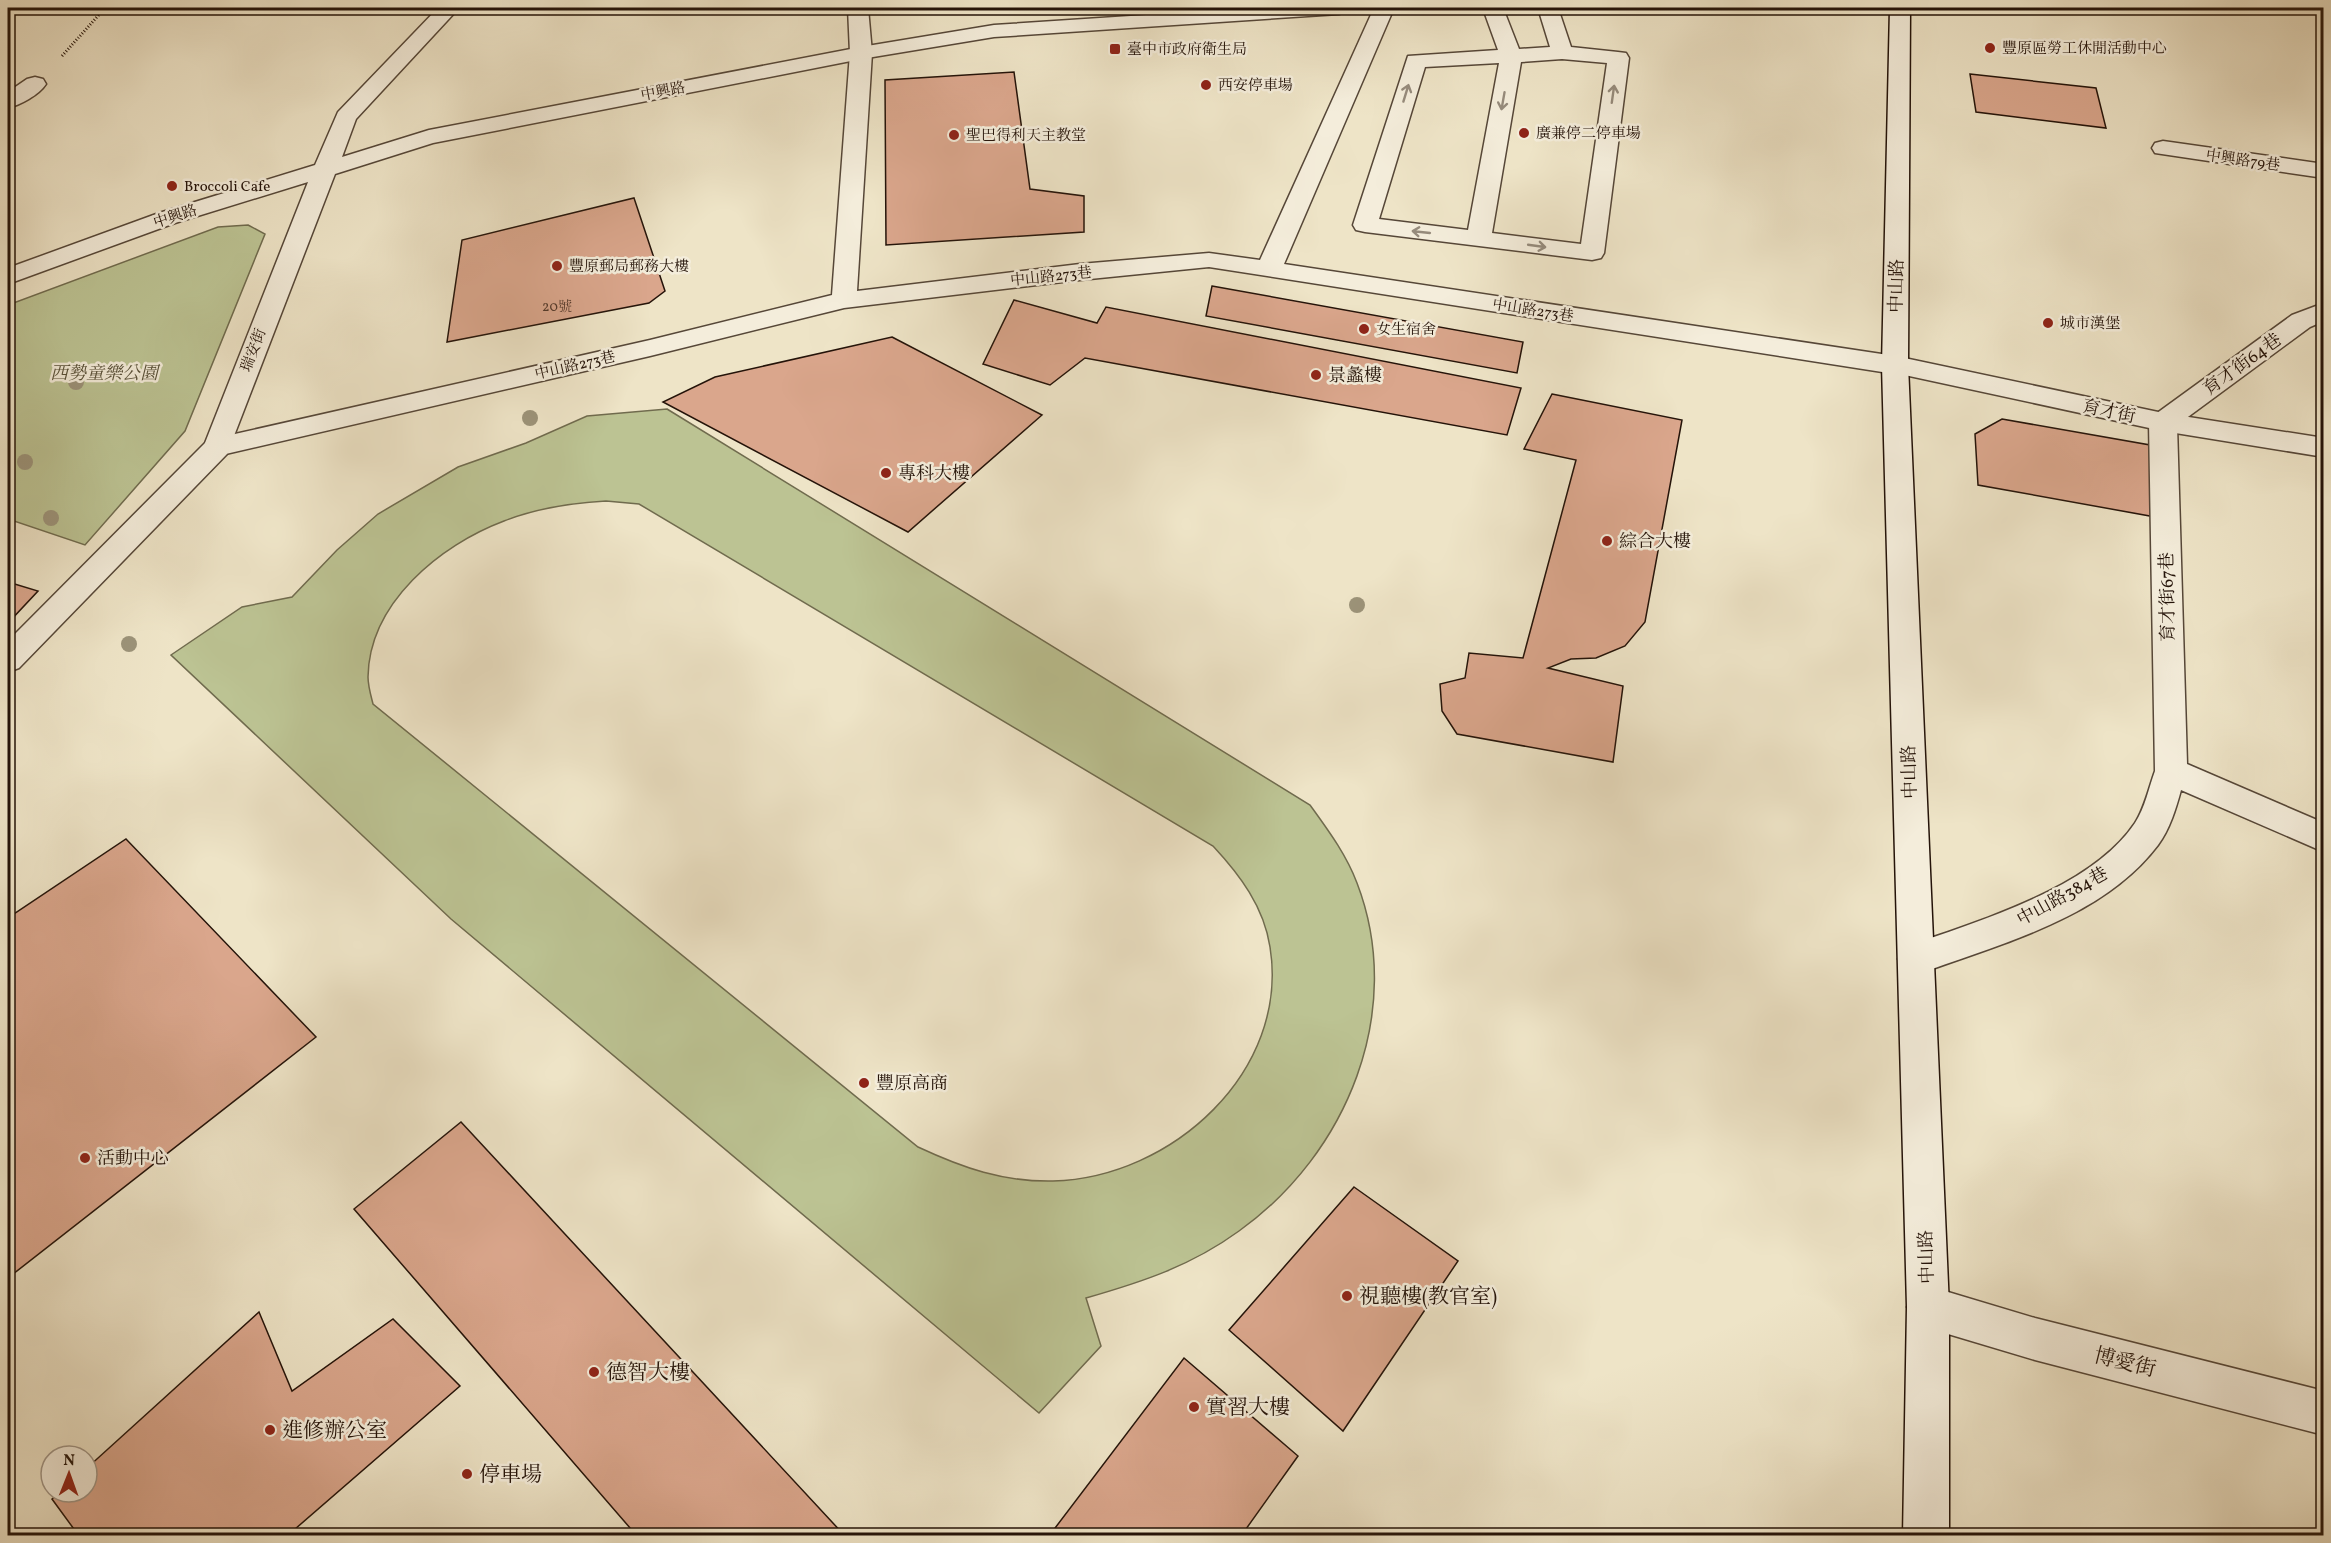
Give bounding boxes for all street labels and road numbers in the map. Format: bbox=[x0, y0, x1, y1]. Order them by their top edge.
street label: 中興路 bbox=[639, 78, 687, 107]
street label: 中興路79巷 bbox=[2204, 146, 2281, 177]
street label: 中興路 bbox=[151, 200, 200, 234]
street label: 中山路 bbox=[1885, 259, 1910, 313]
street label: 中山路273巷 bbox=[1009, 263, 1093, 292]
street label: 中山路273巷 bbox=[1491, 295, 1575, 328]
street label: 瑞安街 bbox=[237, 326, 272, 375]
street label: 育才街64巷 bbox=[2199, 328, 2287, 402]
street label: 中山路273巷 bbox=[533, 347, 618, 386]
street label: 育才街 bbox=[2080, 395, 2138, 430]
street label: 育才街67巷 bbox=[2155, 552, 2182, 642]
street label: 中山路 bbox=[1897, 745, 1924, 799]
street label: 中山路384巷 bbox=[2013, 862, 2113, 933]
street label: 中山路 bbox=[1914, 1230, 1941, 1284]
street label: 博愛街 bbox=[2091, 1342, 2159, 1385]

